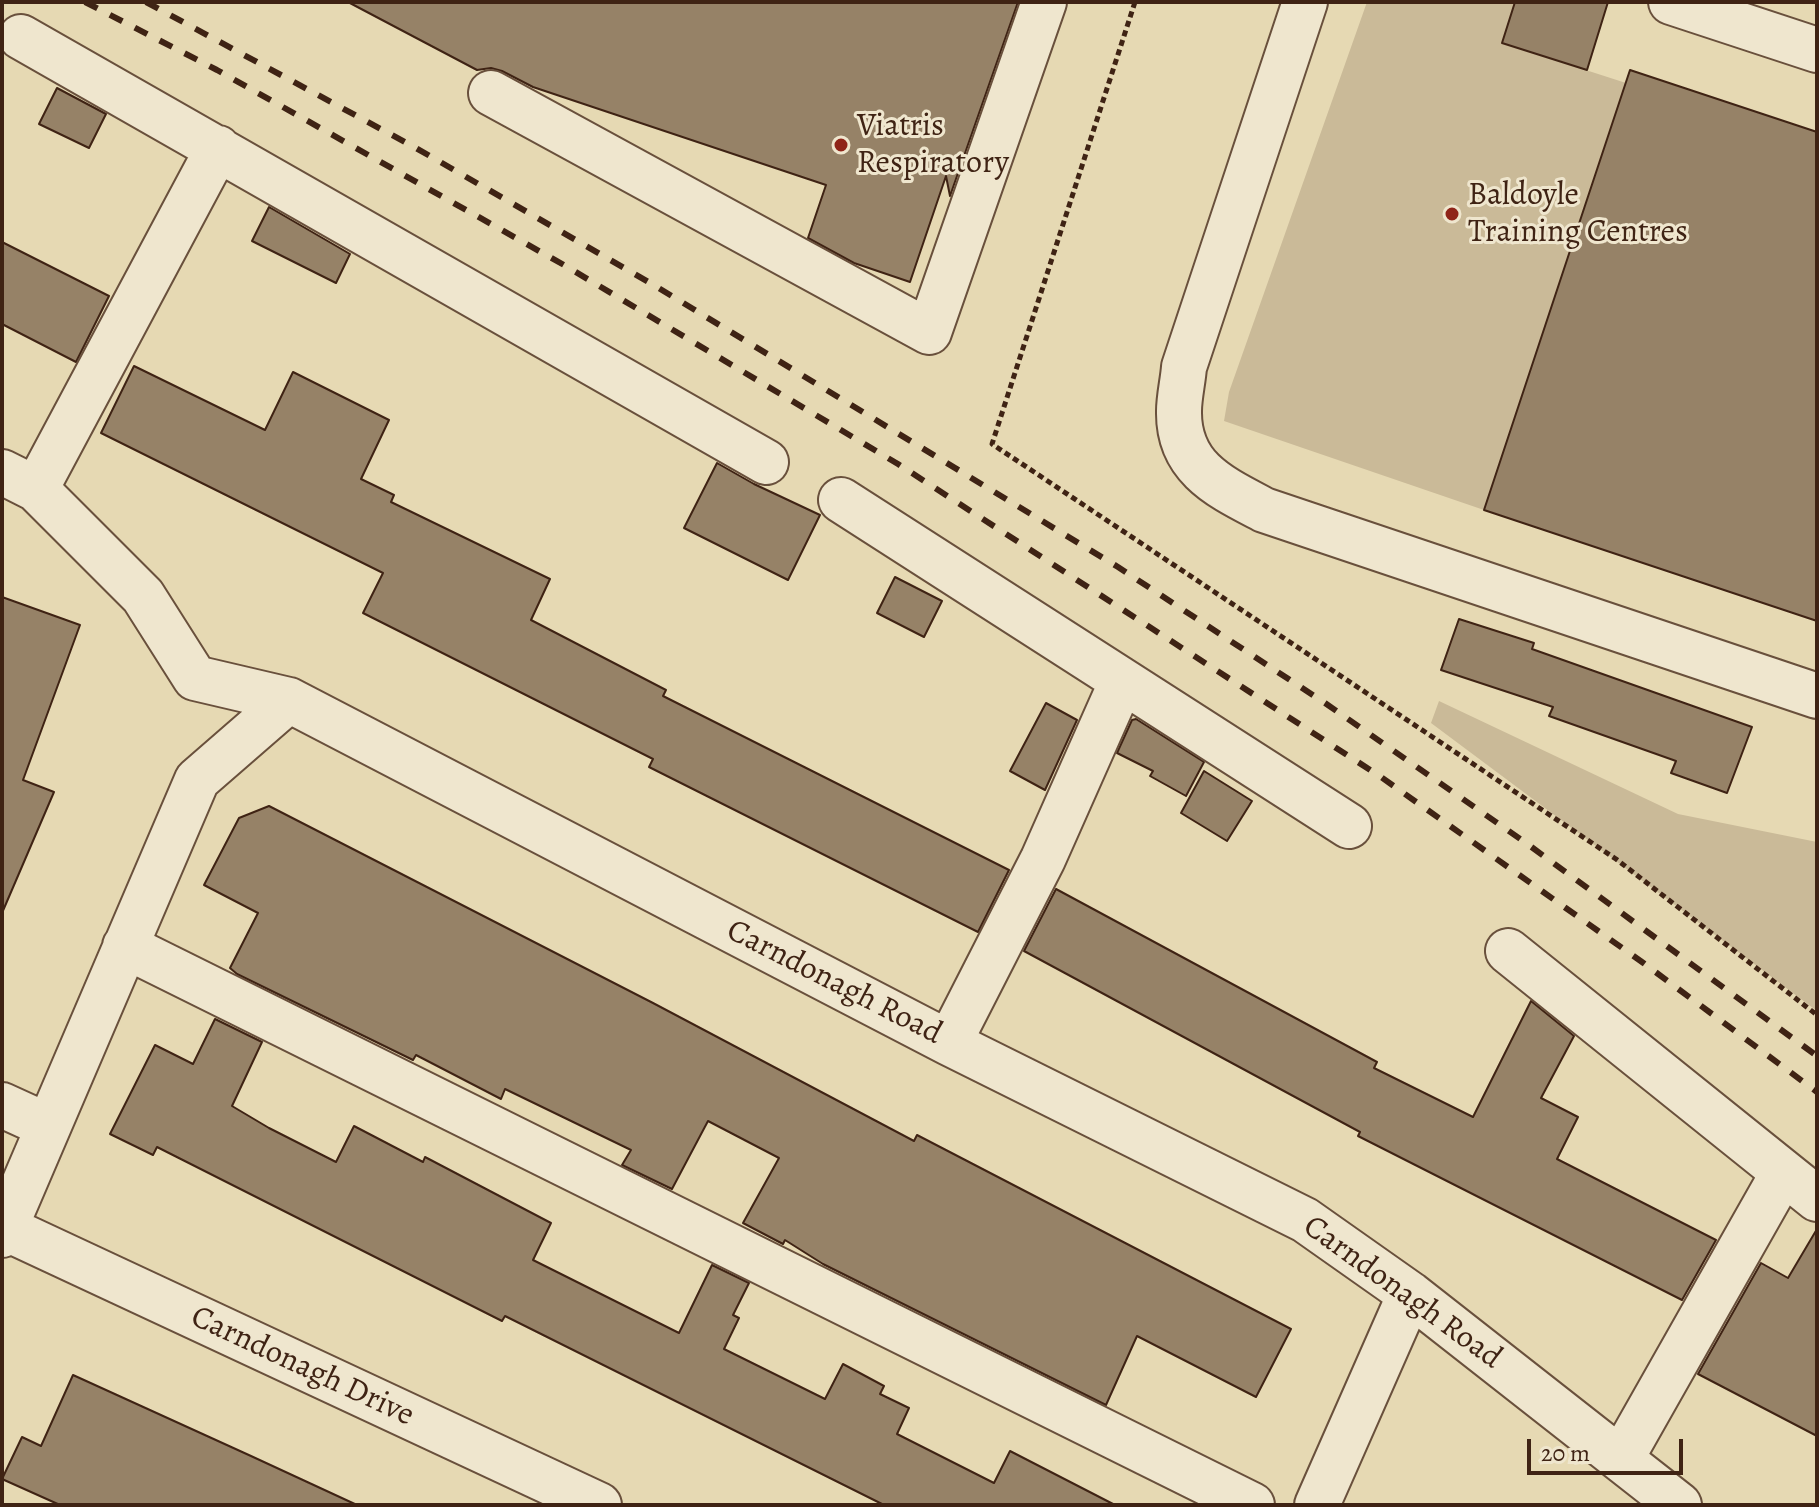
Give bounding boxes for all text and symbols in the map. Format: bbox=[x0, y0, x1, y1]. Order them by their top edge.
place label: Viatris Respiratory bbox=[857, 108, 1009, 183]
marker: Viatris Respiratory bbox=[832, 136, 850, 154]
place label: Baldoyle Training Centres bbox=[1468, 177, 1688, 252]
marker: Baldoyle Training Centres bbox=[1443, 205, 1461, 223]
street label: Carndonagh Road bbox=[720, 912, 948, 1054]
street label: Carndonagh Road bbox=[1295, 1208, 1509, 1378]
street label: Carndonagh Drive bbox=[184, 1299, 420, 1435]
scale bar bbox=[1531, 1423, 1687, 1473]
text: 20 m bbox=[1541, 1437, 1590, 1469]

